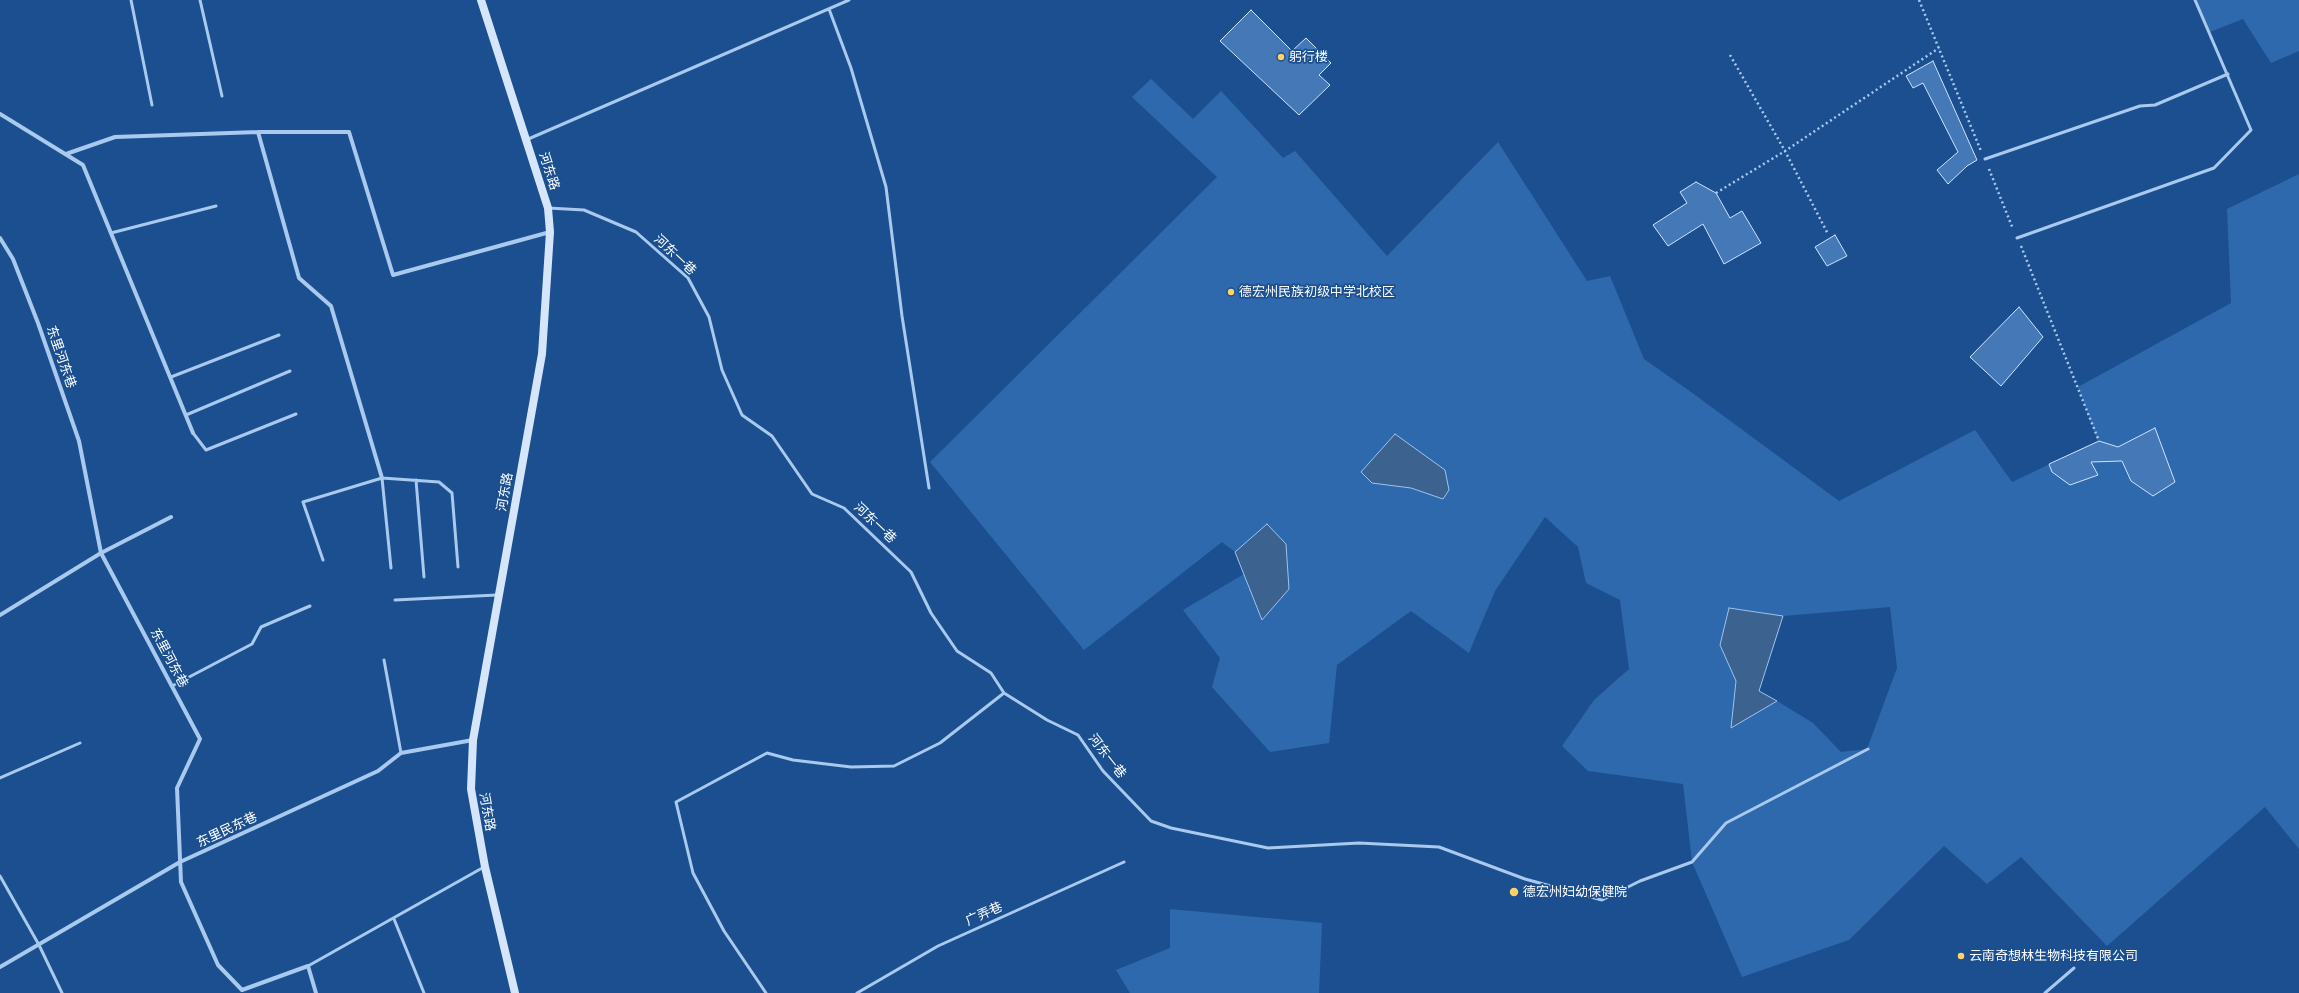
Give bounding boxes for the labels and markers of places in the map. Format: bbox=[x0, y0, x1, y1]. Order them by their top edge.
place label: 躬行楼 bbox=[1289, 49, 1328, 65]
marker: 躬行楼 bbox=[1276, 52, 1286, 62]
place label: 德宏州民族初级中学北校区 bbox=[1239, 284, 1395, 300]
marker: 德宏州民族初级中学北校区 bbox=[1226, 287, 1236, 297]
place label: 德宏州妇幼保健院 bbox=[1523, 884, 1627, 900]
marker: 德宏州妇幼保健院 bbox=[1508, 886, 1520, 898]
place label: 云南奇想林生物科技有限公司 bbox=[1969, 948, 2138, 964]
marker: 云南奇想林生物科技有限公司 bbox=[1956, 951, 1966, 961]

